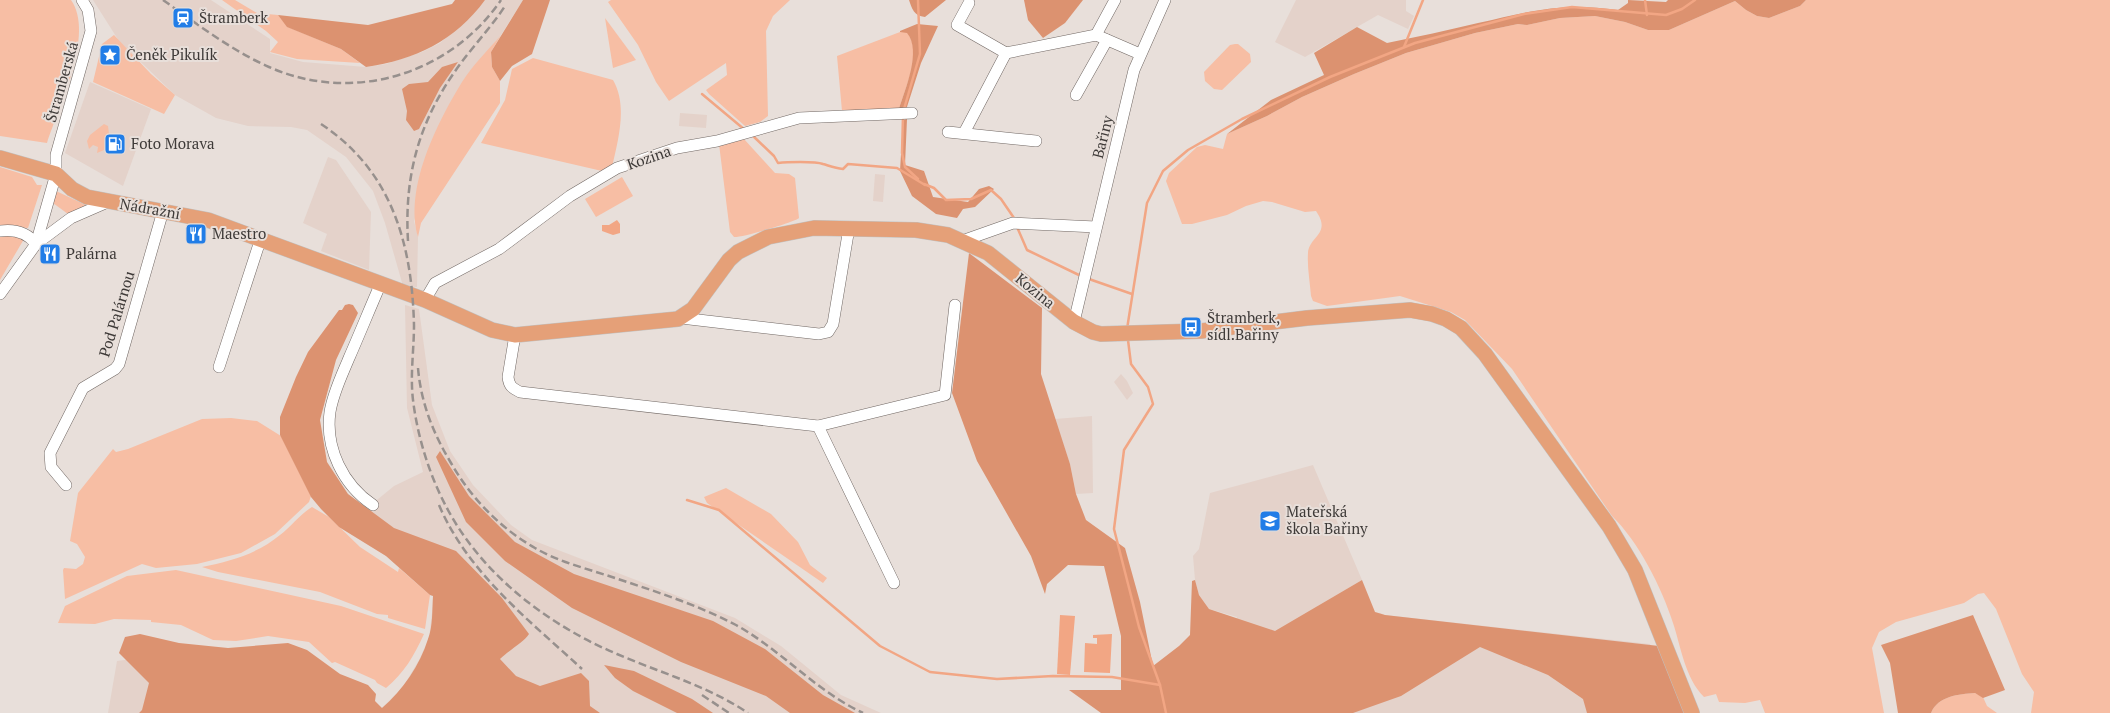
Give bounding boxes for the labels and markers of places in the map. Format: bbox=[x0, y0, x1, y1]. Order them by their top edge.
station icon: Štramberk bbox=[171, 6, 195, 30]
place label: Štramberk bbox=[199, 7, 268, 27]
place icon: Čeněk Pikulík bbox=[98, 43, 122, 67]
place label: Čeněk Pikulík bbox=[126, 44, 218, 64]
fuel station icon: Foto Morava bbox=[103, 132, 127, 156]
place label: Foto Morava bbox=[131, 133, 215, 153]
restaurant icon: Maestro bbox=[184, 222, 208, 246]
place label: Maestro bbox=[212, 223, 266, 243]
restaurant icon: Palárna bbox=[38, 242, 62, 266]
place label: Palárna bbox=[66, 243, 117, 263]
place label: Štramberk, sídl.Bařiny bbox=[1207, 307, 1280, 344]
bus stop icon: Štramberk, sídl.Bařiny bbox=[1179, 315, 1203, 339]
place label: Mateřská škola Bařiny bbox=[1286, 501, 1368, 538]
school or university icon: Mateřská škola Bařiny bbox=[1258, 509, 1282, 533]

